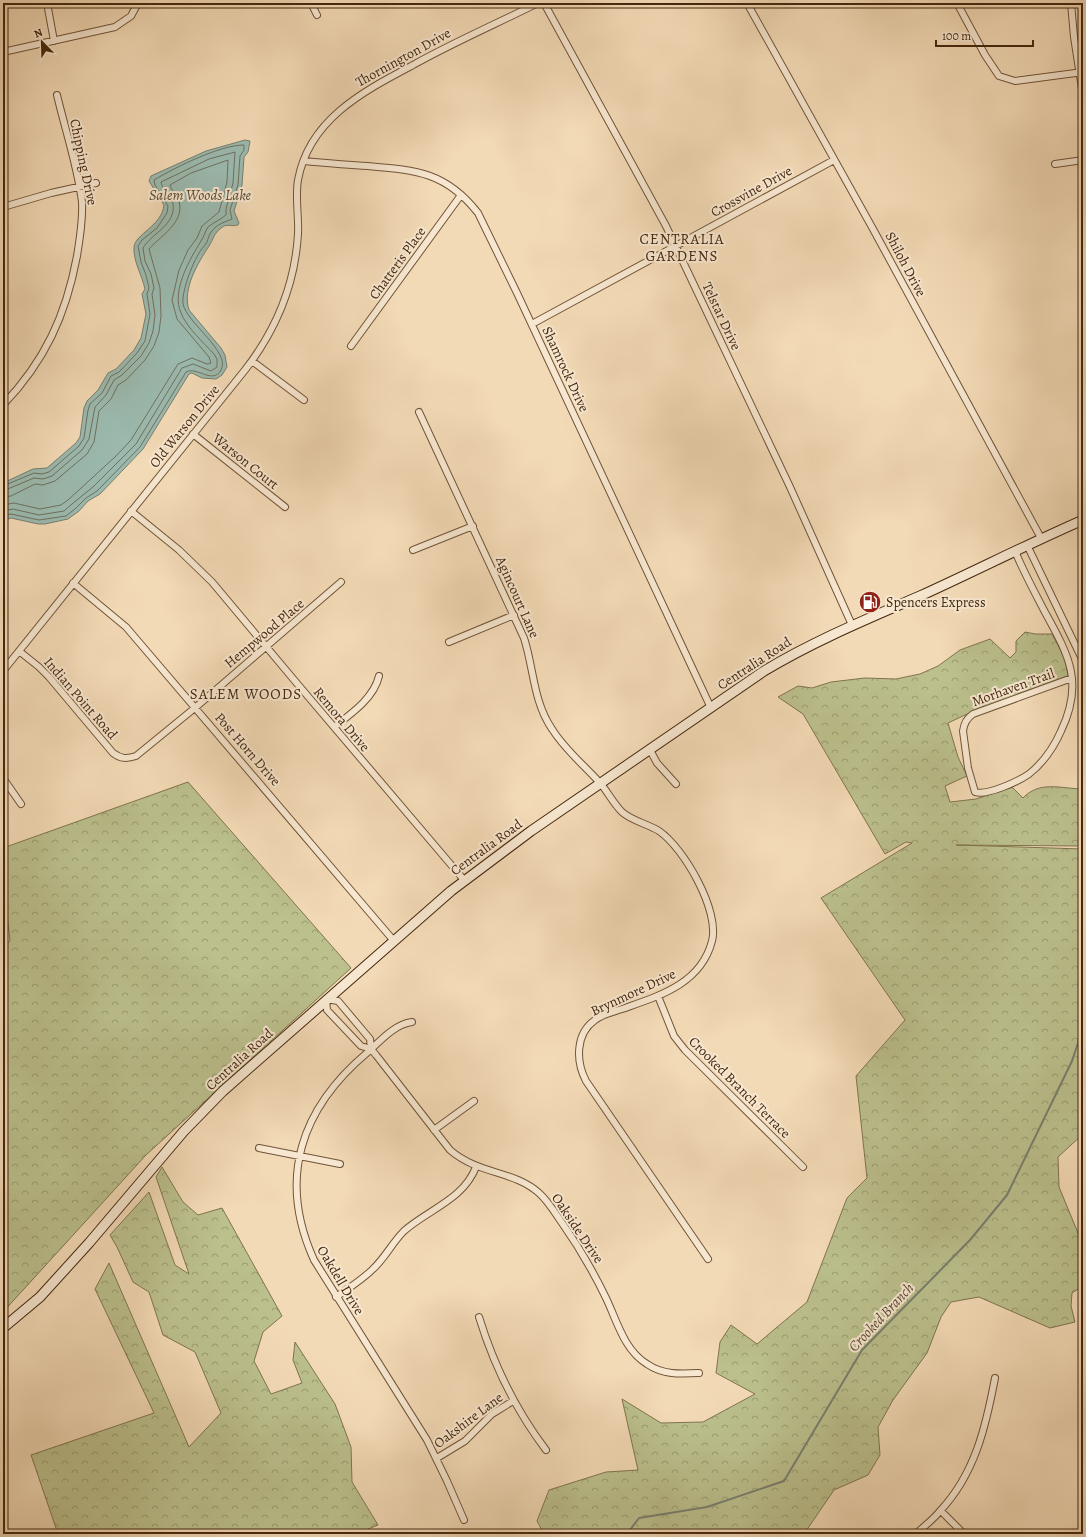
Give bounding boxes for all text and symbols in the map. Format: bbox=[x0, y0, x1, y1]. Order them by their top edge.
north arrow bbox=[22, 22, 62, 62]
scale bar bbox=[936, 22, 1033, 48]
street label: Thornington Drive bbox=[352, 23, 454, 91]
text: N bbox=[32, 25, 45, 42]
text: 100 m bbox=[942, 28, 971, 44]
street label: Chipping Drive bbox=[65, 117, 102, 207]
street label: Crossvine Drive bbox=[707, 161, 795, 222]
water label: Salem Woods Lake bbox=[149, 185, 252, 205]
street label: Chatteris Place bbox=[365, 223, 430, 304]
district label: CENTRALIA GARDENS bbox=[639, 229, 725, 266]
street label: Shiloh Drive bbox=[881, 229, 931, 300]
street label: Telstar Drive bbox=[698, 279, 746, 353]
street label: Shamrock Drive bbox=[537, 323, 594, 415]
street label: Old Warson Drive bbox=[145, 381, 224, 472]
street label: Warson Court bbox=[208, 428, 283, 494]
street label: Agincourt Lane bbox=[491, 553, 544, 641]
fuel station icon: Spencers Express bbox=[857, 589, 883, 615]
place label: Spencers Express bbox=[886, 593, 986, 612]
street label: Hempwood Place bbox=[220, 594, 308, 672]
street label: Centralia Road bbox=[714, 632, 795, 694]
street label: Indian Point Road bbox=[40, 653, 122, 744]
street label: Morhaven Trail bbox=[969, 664, 1058, 711]
street label: Remora Drive bbox=[309, 683, 374, 756]
district label: SALEM WOODS bbox=[190, 684, 302, 704]
street label: Post Horn Drive bbox=[210, 709, 285, 790]
street label: Centralia Road bbox=[446, 815, 526, 880]
street label: Brynmore Drive bbox=[587, 964, 679, 1021]
street label: Centralia Road bbox=[202, 1024, 277, 1095]
street label: Crooked Branch Terrace bbox=[685, 1032, 795, 1142]
street label: Oakside Drive bbox=[547, 1189, 608, 1267]
street label: Oakdell Drive bbox=[312, 1242, 369, 1318]
water label: Crooked Branch bbox=[844, 1278, 918, 1356]
street label: Oakshire Lane bbox=[430, 1388, 507, 1453]

